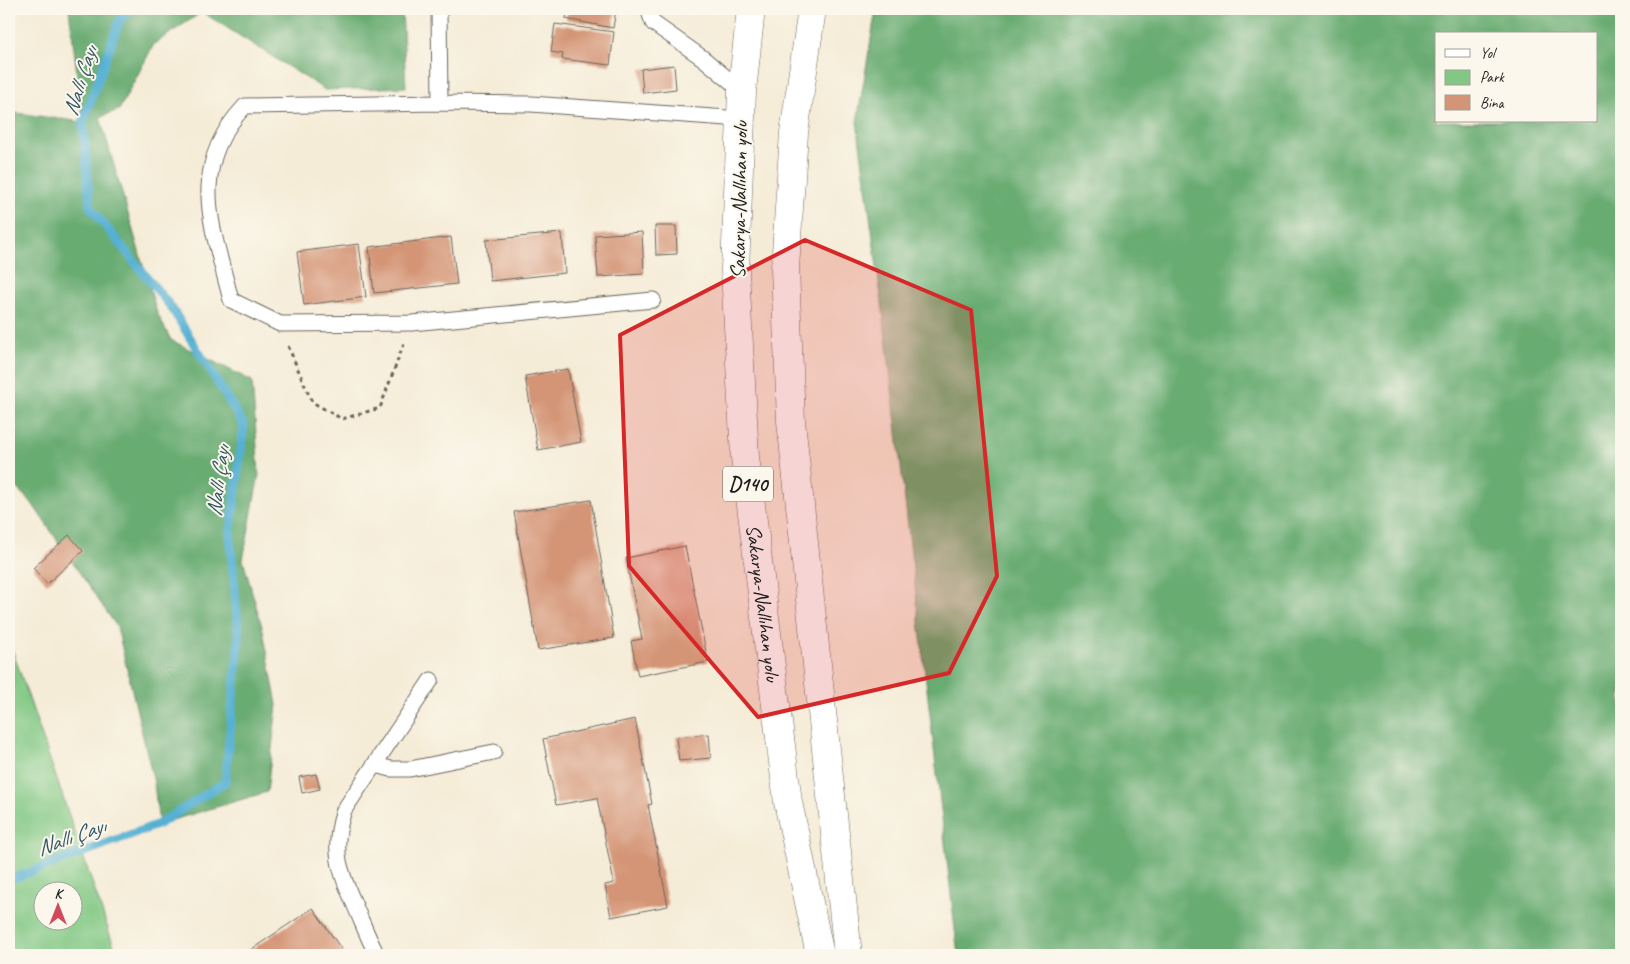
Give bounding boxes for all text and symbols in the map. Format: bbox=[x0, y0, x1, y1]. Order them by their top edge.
legend bbox=[1435, 32, 1598, 122]
water label: Nallı Çayı bbox=[56, 40, 105, 119]
text: Yol bbox=[1480, 44, 1497, 63]
text: Park bbox=[1480, 68, 1505, 87]
text: Bina bbox=[1480, 94, 1505, 113]
street label: Sakarya-Nallıhan yolu bbox=[725, 120, 753, 279]
water label: Nallı Çayı bbox=[200, 441, 237, 518]
road number: D140 bbox=[723, 466, 773, 502]
street label: Sakarya-Nallıhan yolu bbox=[741, 523, 786, 684]
water label: Nallı Çayı bbox=[33, 811, 112, 862]
north arrow bbox=[32, 882, 82, 932]
text: K bbox=[54, 885, 64, 902]

